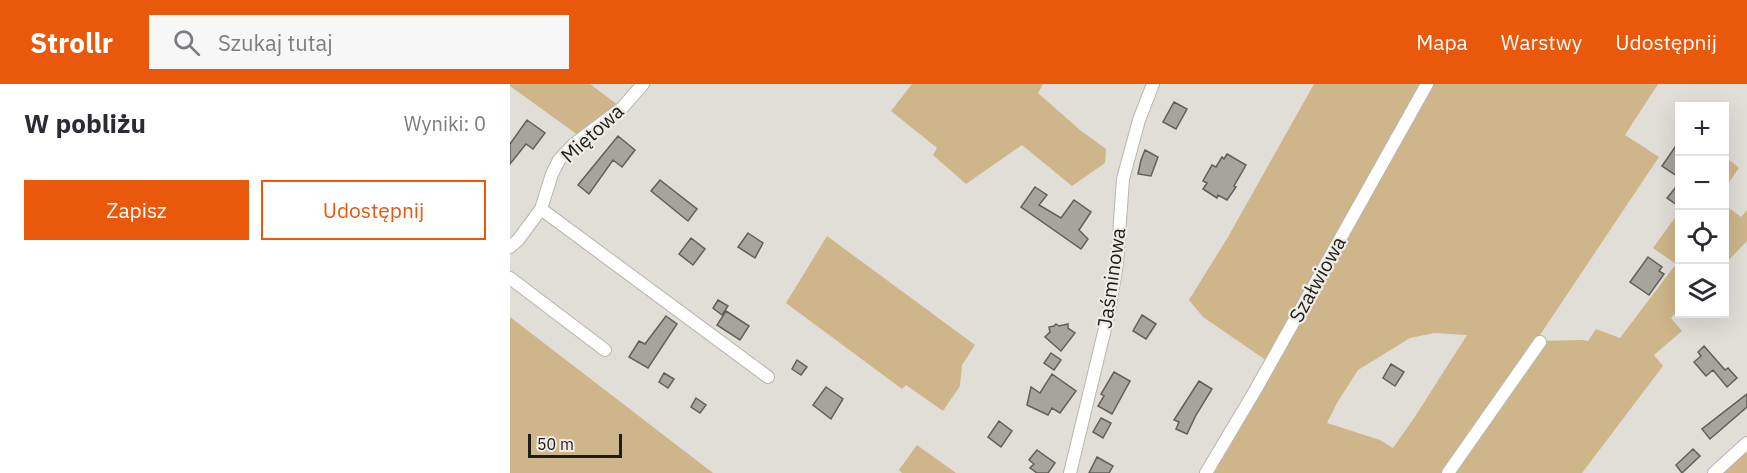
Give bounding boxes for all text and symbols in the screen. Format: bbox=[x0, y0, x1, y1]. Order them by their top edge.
search box bbox=[149, 15, 569, 69]
text: Strollr bbox=[30, 24, 113, 61]
icon: search bbox=[170, 26, 203, 59]
text: Szukaj tutaj bbox=[218, 28, 333, 57]
text: Mapa bbox=[1416, 28, 1468, 56]
text: Warstwy bbox=[1501, 28, 1582, 56]
text: Udostępnij bbox=[1615, 28, 1717, 56]
street label: Miętowa bbox=[555, 97, 630, 169]
map controls bbox=[1675, 102, 1729, 318]
button: + bbox=[1675, 102, 1729, 156]
text: W pobliżu bbox=[24, 106, 146, 140]
text: Wyniki: 0 bbox=[404, 110, 486, 137]
button: − bbox=[1675, 156, 1729, 210]
button: Zapisz bbox=[24, 180, 249, 240]
button: Udostępnij bbox=[261, 180, 486, 240]
button: locate bbox=[1675, 210, 1729, 264]
street label: Jaśminowa bbox=[1091, 226, 1131, 330]
street label: Szałwiowa bbox=[1282, 231, 1352, 327]
button: layers bbox=[1675, 264, 1729, 318]
scale bar bbox=[528, 431, 622, 458]
text: 50 m bbox=[537, 434, 574, 454]

